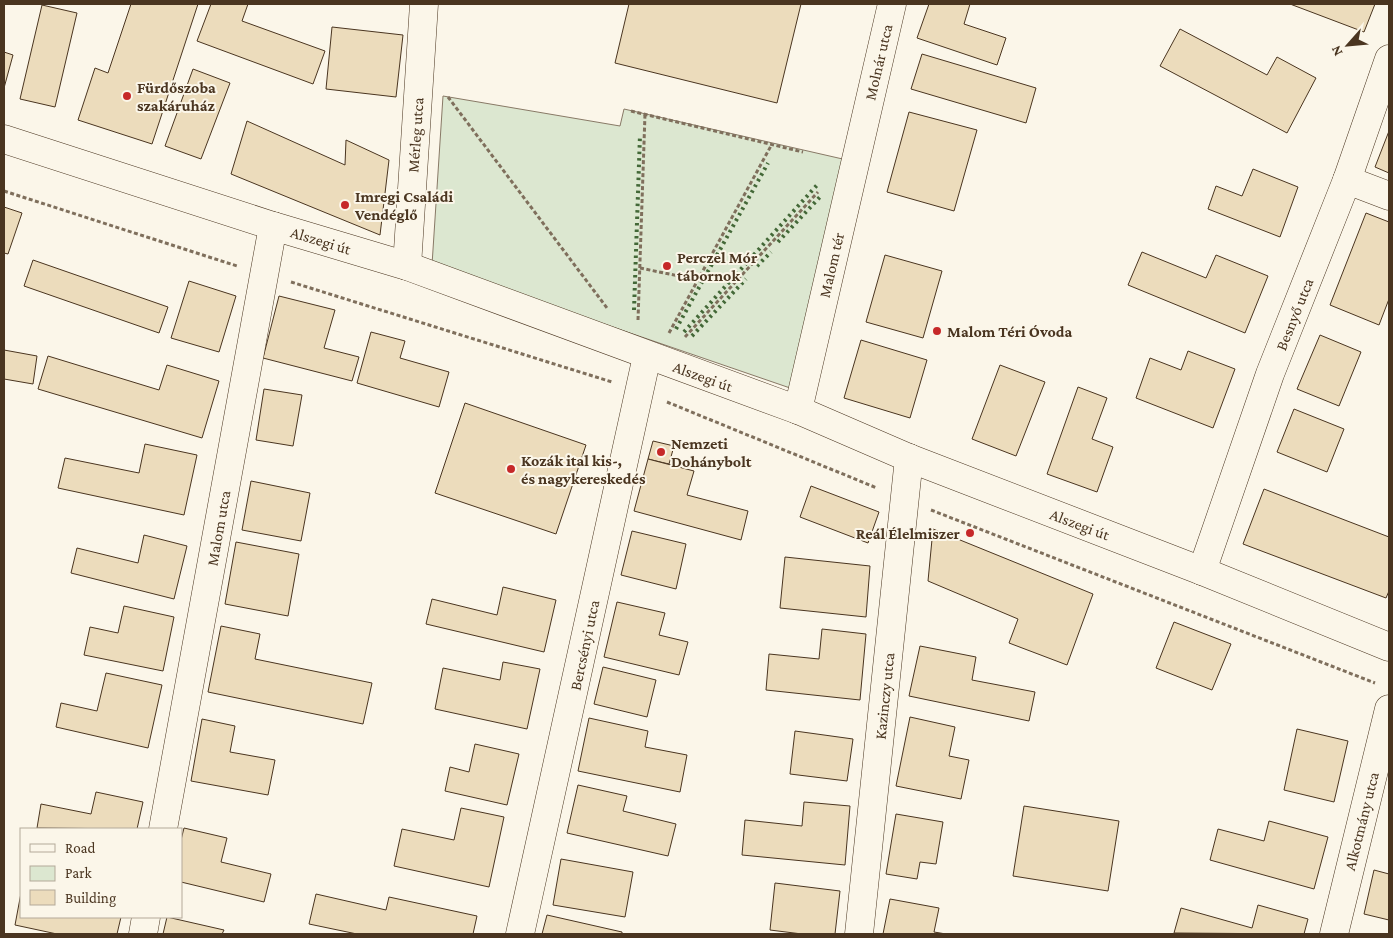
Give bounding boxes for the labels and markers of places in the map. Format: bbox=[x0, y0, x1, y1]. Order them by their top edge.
place label: Fürdőszoba szakáruház bbox=[137, 79, 216, 114]
marker: Fürdőszoba szakáruház bbox=[121, 90, 133, 102]
place label: Imregi Családi Vendéglő bbox=[354, 188, 453, 223]
marker: Imregi Családi Vendéglő bbox=[339, 199, 351, 211]
place label: Perczel Mór tábornok bbox=[677, 249, 758, 284]
marker: Perczel Mór tábornok bbox=[661, 260, 673, 272]
place label: Malom Téri Óvoda bbox=[947, 323, 1072, 340]
marker: Malom Téri Óvoda bbox=[931, 325, 943, 337]
place label: Nemzeti Dohánybolt bbox=[671, 435, 752, 470]
marker: Nemzeti Dohánybolt bbox=[655, 446, 667, 458]
place label: Kozák ital kis-, és nagykereskedés bbox=[521, 452, 646, 487]
marker: Kozák ital kis-, és nagykereskedés bbox=[505, 463, 517, 475]
place label: Reál Élelmiszer bbox=[856, 525, 961, 542]
marker: Reál Élelmiszer bbox=[964, 527, 976, 539]

